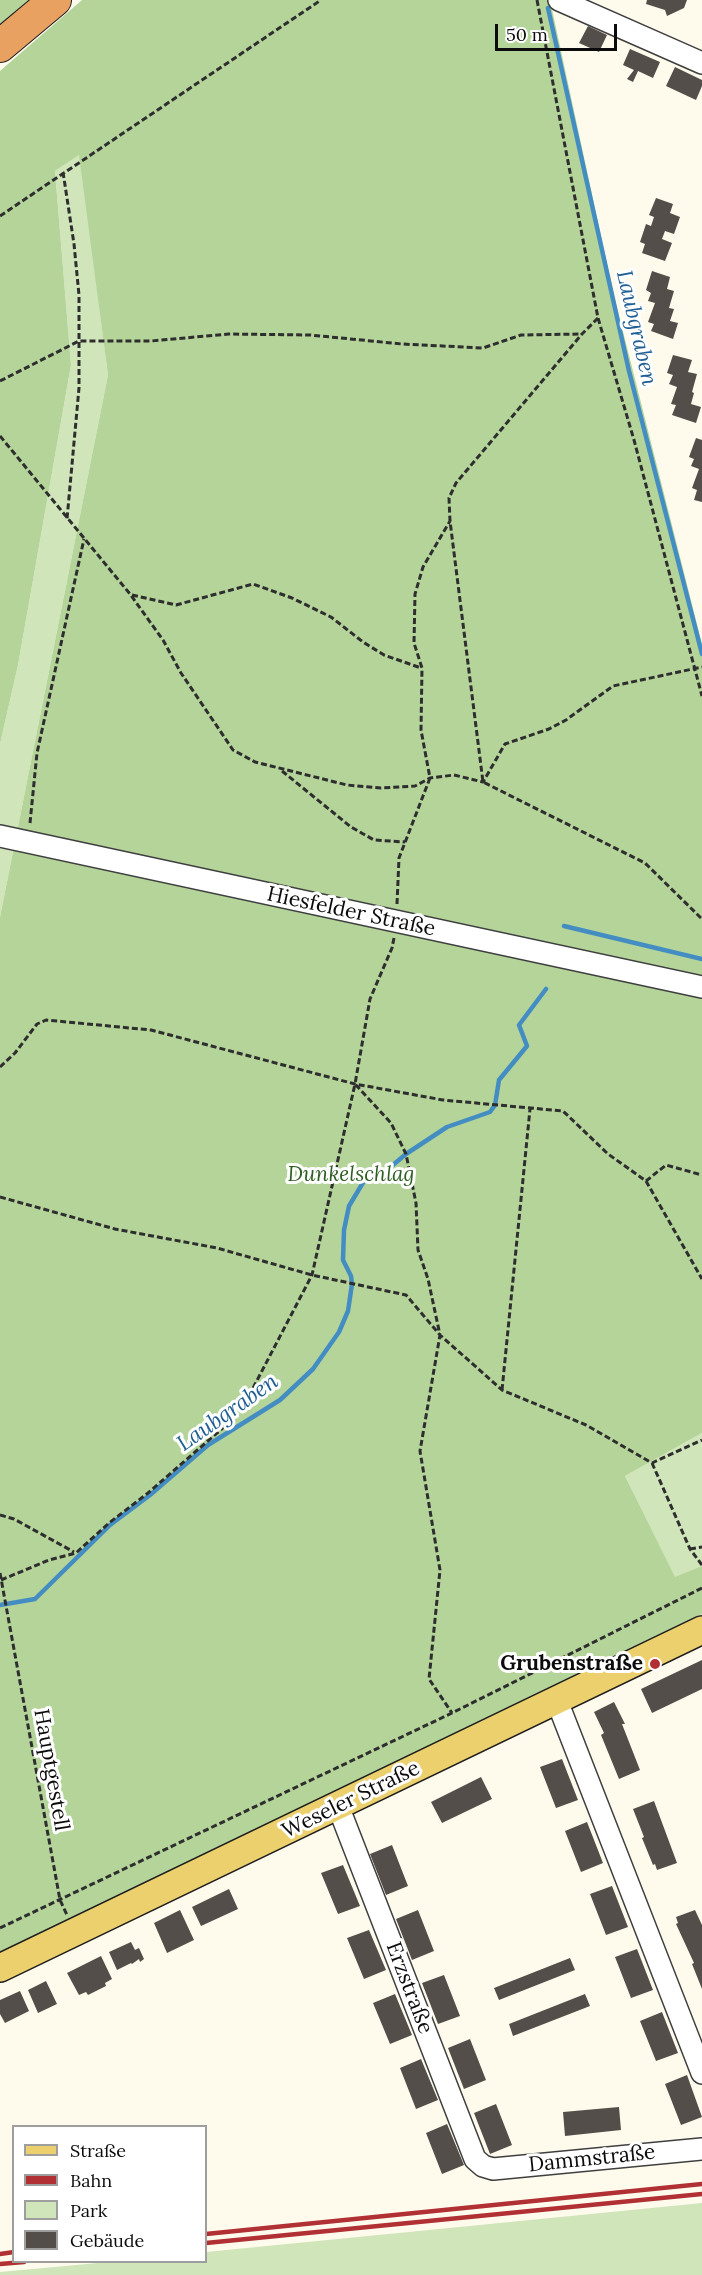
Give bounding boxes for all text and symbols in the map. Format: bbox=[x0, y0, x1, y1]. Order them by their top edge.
scale bar bbox=[498, 12, 620, 50]
text: 50 m bbox=[506, 23, 548, 46]
water label: Laubgraben bbox=[610, 268, 662, 388]
street label: Hiesfelder Straße bbox=[265, 882, 437, 942]
park label: Dunkelschlag bbox=[288, 1162, 414, 1188]
water label: Laubgraben bbox=[172, 1369, 284, 1457]
place label: Grubenstraße bbox=[500, 1651, 643, 1677]
marker: Grubenstraße bbox=[648, 1657, 662, 1671]
street label: Hauptgestell bbox=[28, 1707, 74, 1833]
street label: Weseler Straße bbox=[278, 1756, 424, 1844]
street label: Erzstraße bbox=[380, 1939, 438, 2037]
legend bbox=[12, 2125, 207, 2263]
text: Straße bbox=[70, 2139, 126, 2162]
street label: Dammstraße bbox=[527, 2140, 657, 2178]
text: Bahn bbox=[70, 2169, 112, 2192]
text: Park bbox=[70, 2199, 107, 2222]
text: Gebäude bbox=[70, 2229, 144, 2252]

